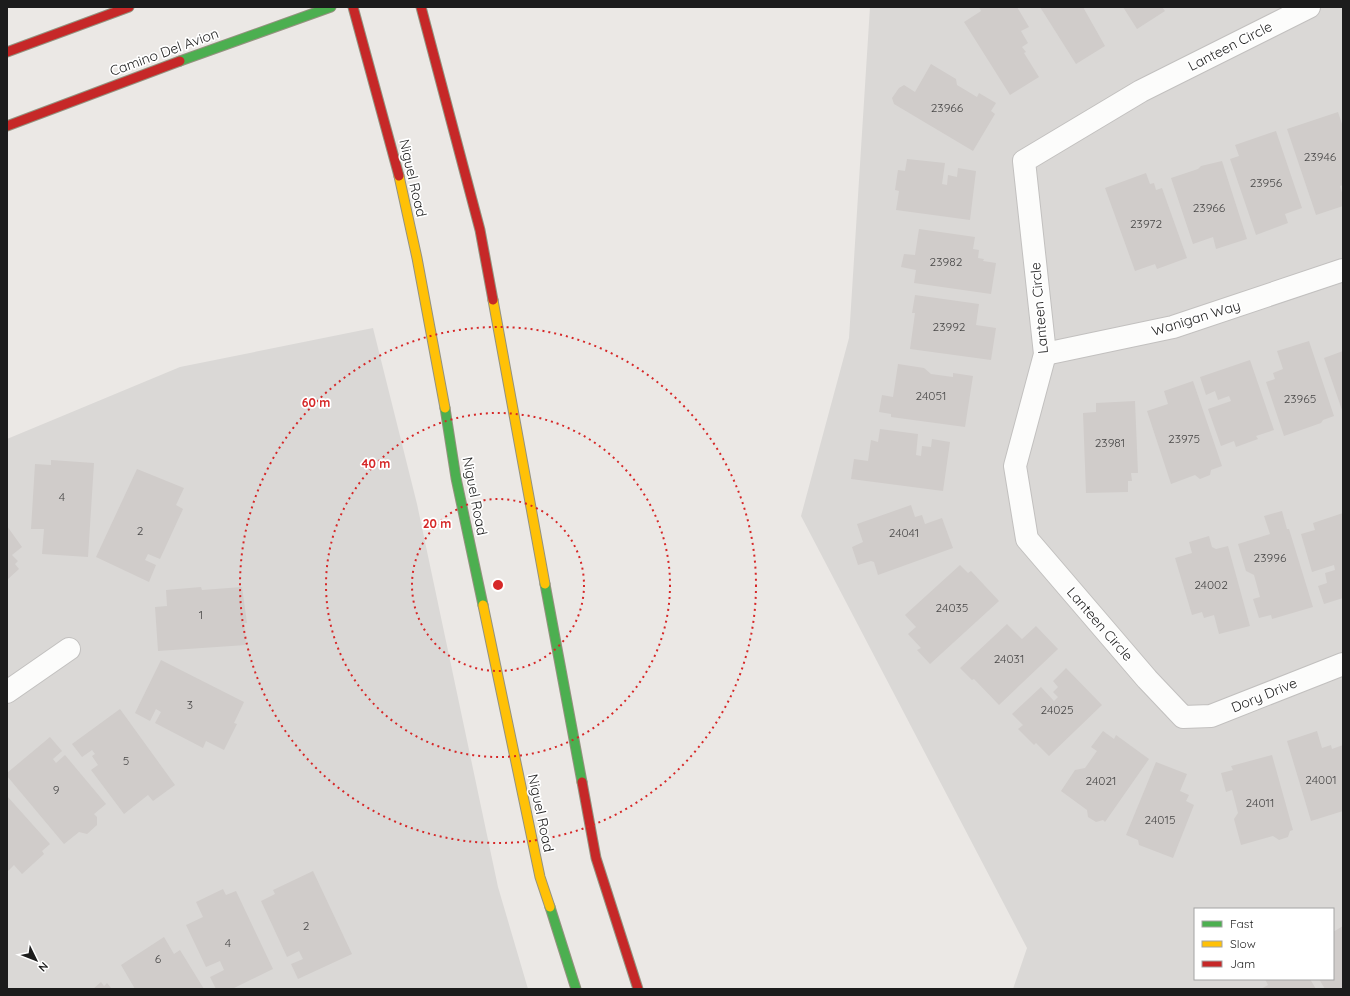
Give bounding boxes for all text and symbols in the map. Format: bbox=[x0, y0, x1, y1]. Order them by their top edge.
street label: Lanteen Circle bbox=[1185, 17, 1275, 75]
street label: Camino Del Avion bbox=[107, 24, 221, 80]
house number: 23966 bbox=[931, 100, 964, 115]
street label: Niguel Road bbox=[395, 137, 431, 219]
house number: 23946 bbox=[1304, 149, 1337, 164]
house number: 23956 bbox=[1250, 175, 1283, 190]
house number: 23966 bbox=[1193, 200, 1226, 215]
house number: 23972 bbox=[1130, 216, 1162, 231]
house number: 23982 bbox=[930, 254, 963, 269]
street label: Lanteen Circle bbox=[1026, 261, 1052, 355]
street label: Wanigan Way bbox=[1149, 296, 1243, 340]
house number: 23992 bbox=[933, 319, 966, 334]
house number: 24051 bbox=[916, 388, 946, 403]
house number: 23965 bbox=[1284, 391, 1316, 406]
text: 60 m bbox=[302, 395, 330, 410]
house number: 23975 bbox=[1168, 431, 1200, 446]
house number: 23981 bbox=[1095, 435, 1125, 450]
street label: Niguel Road bbox=[459, 455, 491, 537]
text: 40 m bbox=[362, 456, 390, 471]
house number: 4 bbox=[59, 489, 65, 504]
text: 20 m bbox=[423, 516, 451, 531]
house number: 2 bbox=[137, 523, 144, 538]
house number: 24041 bbox=[889, 525, 919, 540]
house number: 23996 bbox=[1254, 550, 1287, 565]
house number: 24002 bbox=[1194, 577, 1228, 592]
centre of rings bbox=[491, 578, 505, 592]
street label: Lanteen Circle bbox=[1063, 583, 1137, 665]
house number: 24035 bbox=[936, 600, 968, 615]
house number: 1 bbox=[199, 607, 203, 622]
house number: 24031 bbox=[994, 651, 1024, 666]
street label: Dory Drive bbox=[1228, 674, 1300, 716]
house number: 3 bbox=[187, 697, 193, 712]
house number: 24025 bbox=[1040, 702, 1074, 717]
house number: 5 bbox=[123, 753, 129, 768]
street label: Niguel Road bbox=[524, 772, 558, 854]
house number: 24001 bbox=[1305, 772, 1337, 787]
house number: 24021 bbox=[1085, 773, 1117, 788]
house number: 9 bbox=[53, 782, 60, 797]
house number: 24011 bbox=[1246, 795, 1274, 810]
house number: 24015 bbox=[1145, 812, 1175, 827]
legend bbox=[1194, 908, 1334, 980]
text: Fast bbox=[1230, 916, 1254, 931]
house number: 2 bbox=[303, 918, 310, 933]
house number: 4 bbox=[225, 935, 231, 950]
text: Slow bbox=[1230, 936, 1256, 951]
north arrow bbox=[16, 940, 56, 980]
house number: 6 bbox=[155, 951, 162, 966]
text: Jam bbox=[1230, 956, 1255, 971]
text: N bbox=[35, 959, 51, 975]

